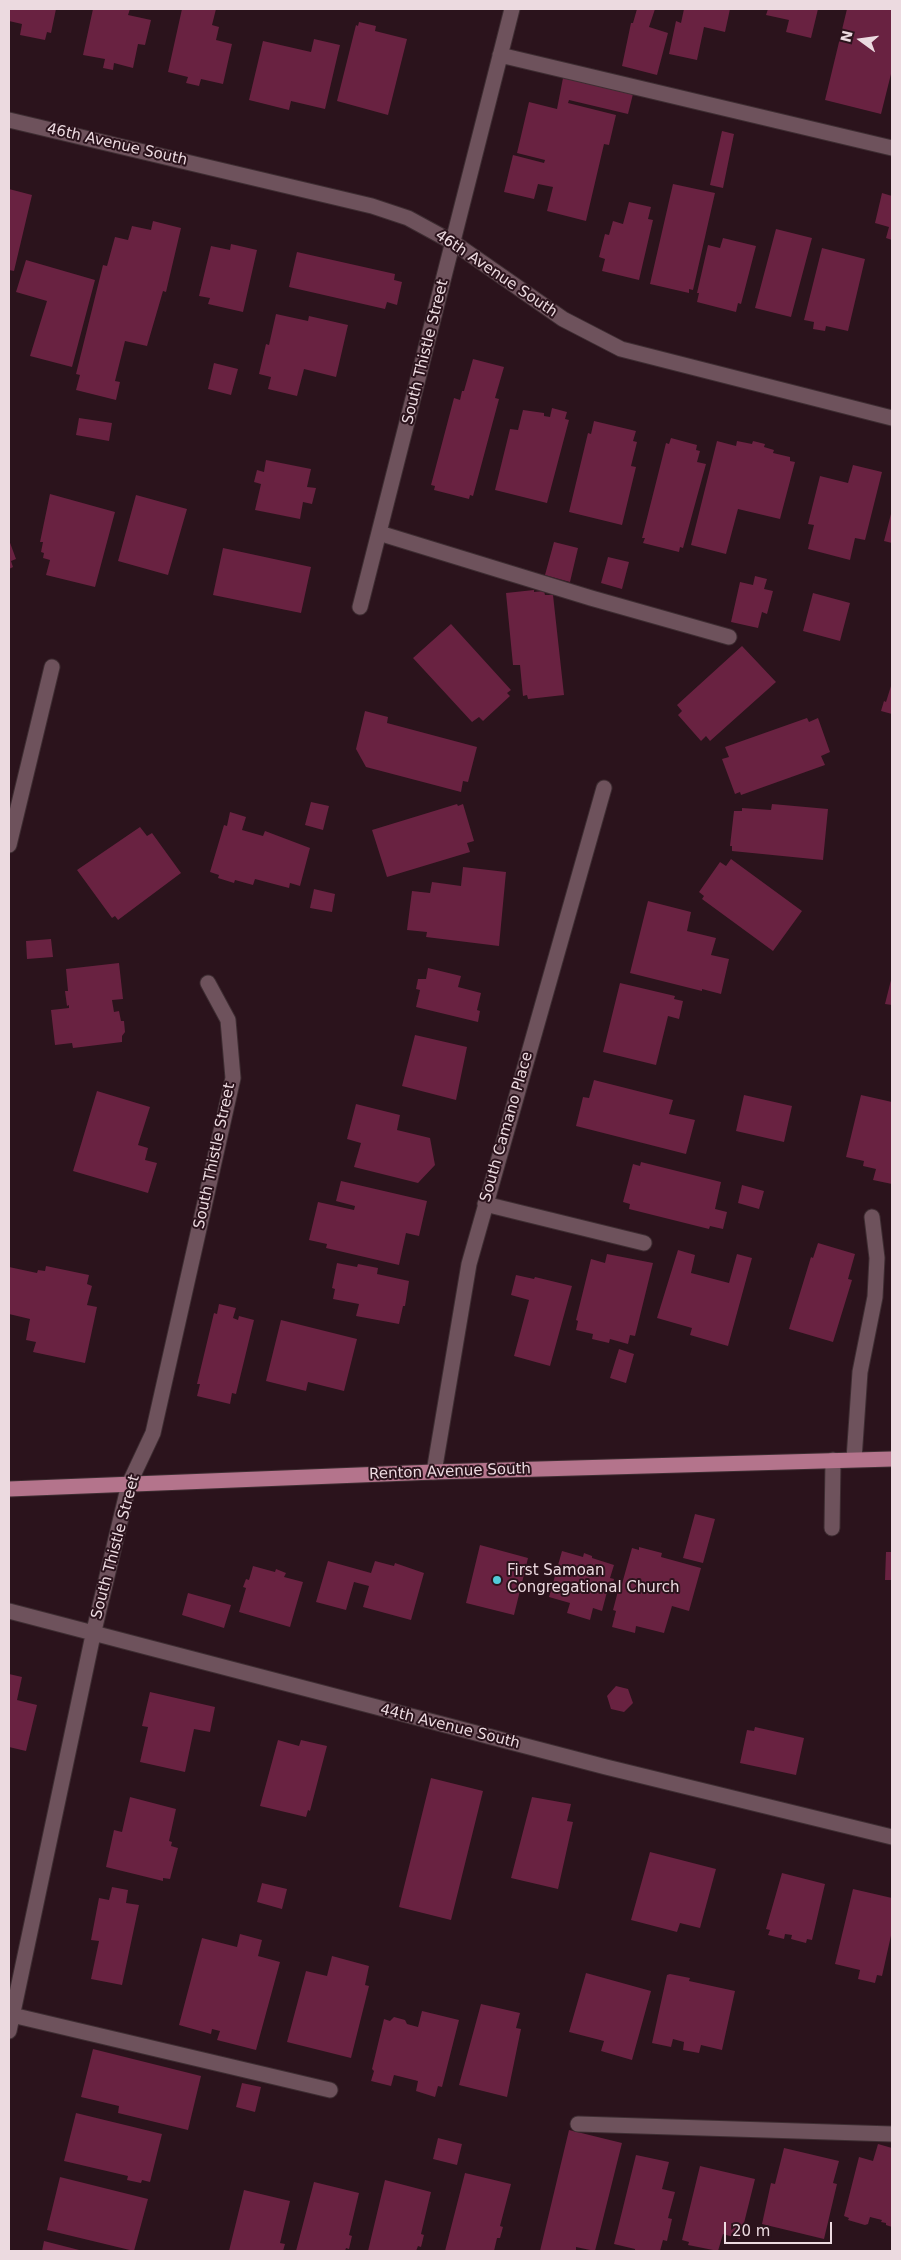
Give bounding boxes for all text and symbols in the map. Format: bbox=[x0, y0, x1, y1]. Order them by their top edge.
north arrow bbox=[836, 15, 886, 65]
text: N bbox=[837, 29, 856, 44]
street label: 46th Avenue South bbox=[45, 120, 189, 170]
street label: 46th Avenue South bbox=[432, 226, 560, 322]
street label: South Thistle Street bbox=[399, 278, 453, 426]
street label: South Camano Place bbox=[477, 1050, 537, 1204]
street label: South Thistle Street bbox=[191, 1081, 239, 1231]
street label: Renton Avenue South bbox=[369, 1460, 531, 1484]
street label: South Thistle Street bbox=[88, 1473, 144, 1621]
place label: First Samoan Congregational Church bbox=[507, 1562, 679, 1597]
marker: First Samoan Congregational Church bbox=[491, 1574, 503, 1586]
street label: 44th Avenue South bbox=[378, 1701, 522, 1753]
scale bar bbox=[726, 2212, 834, 2244]
text: 20 m bbox=[732, 2222, 770, 2240]

